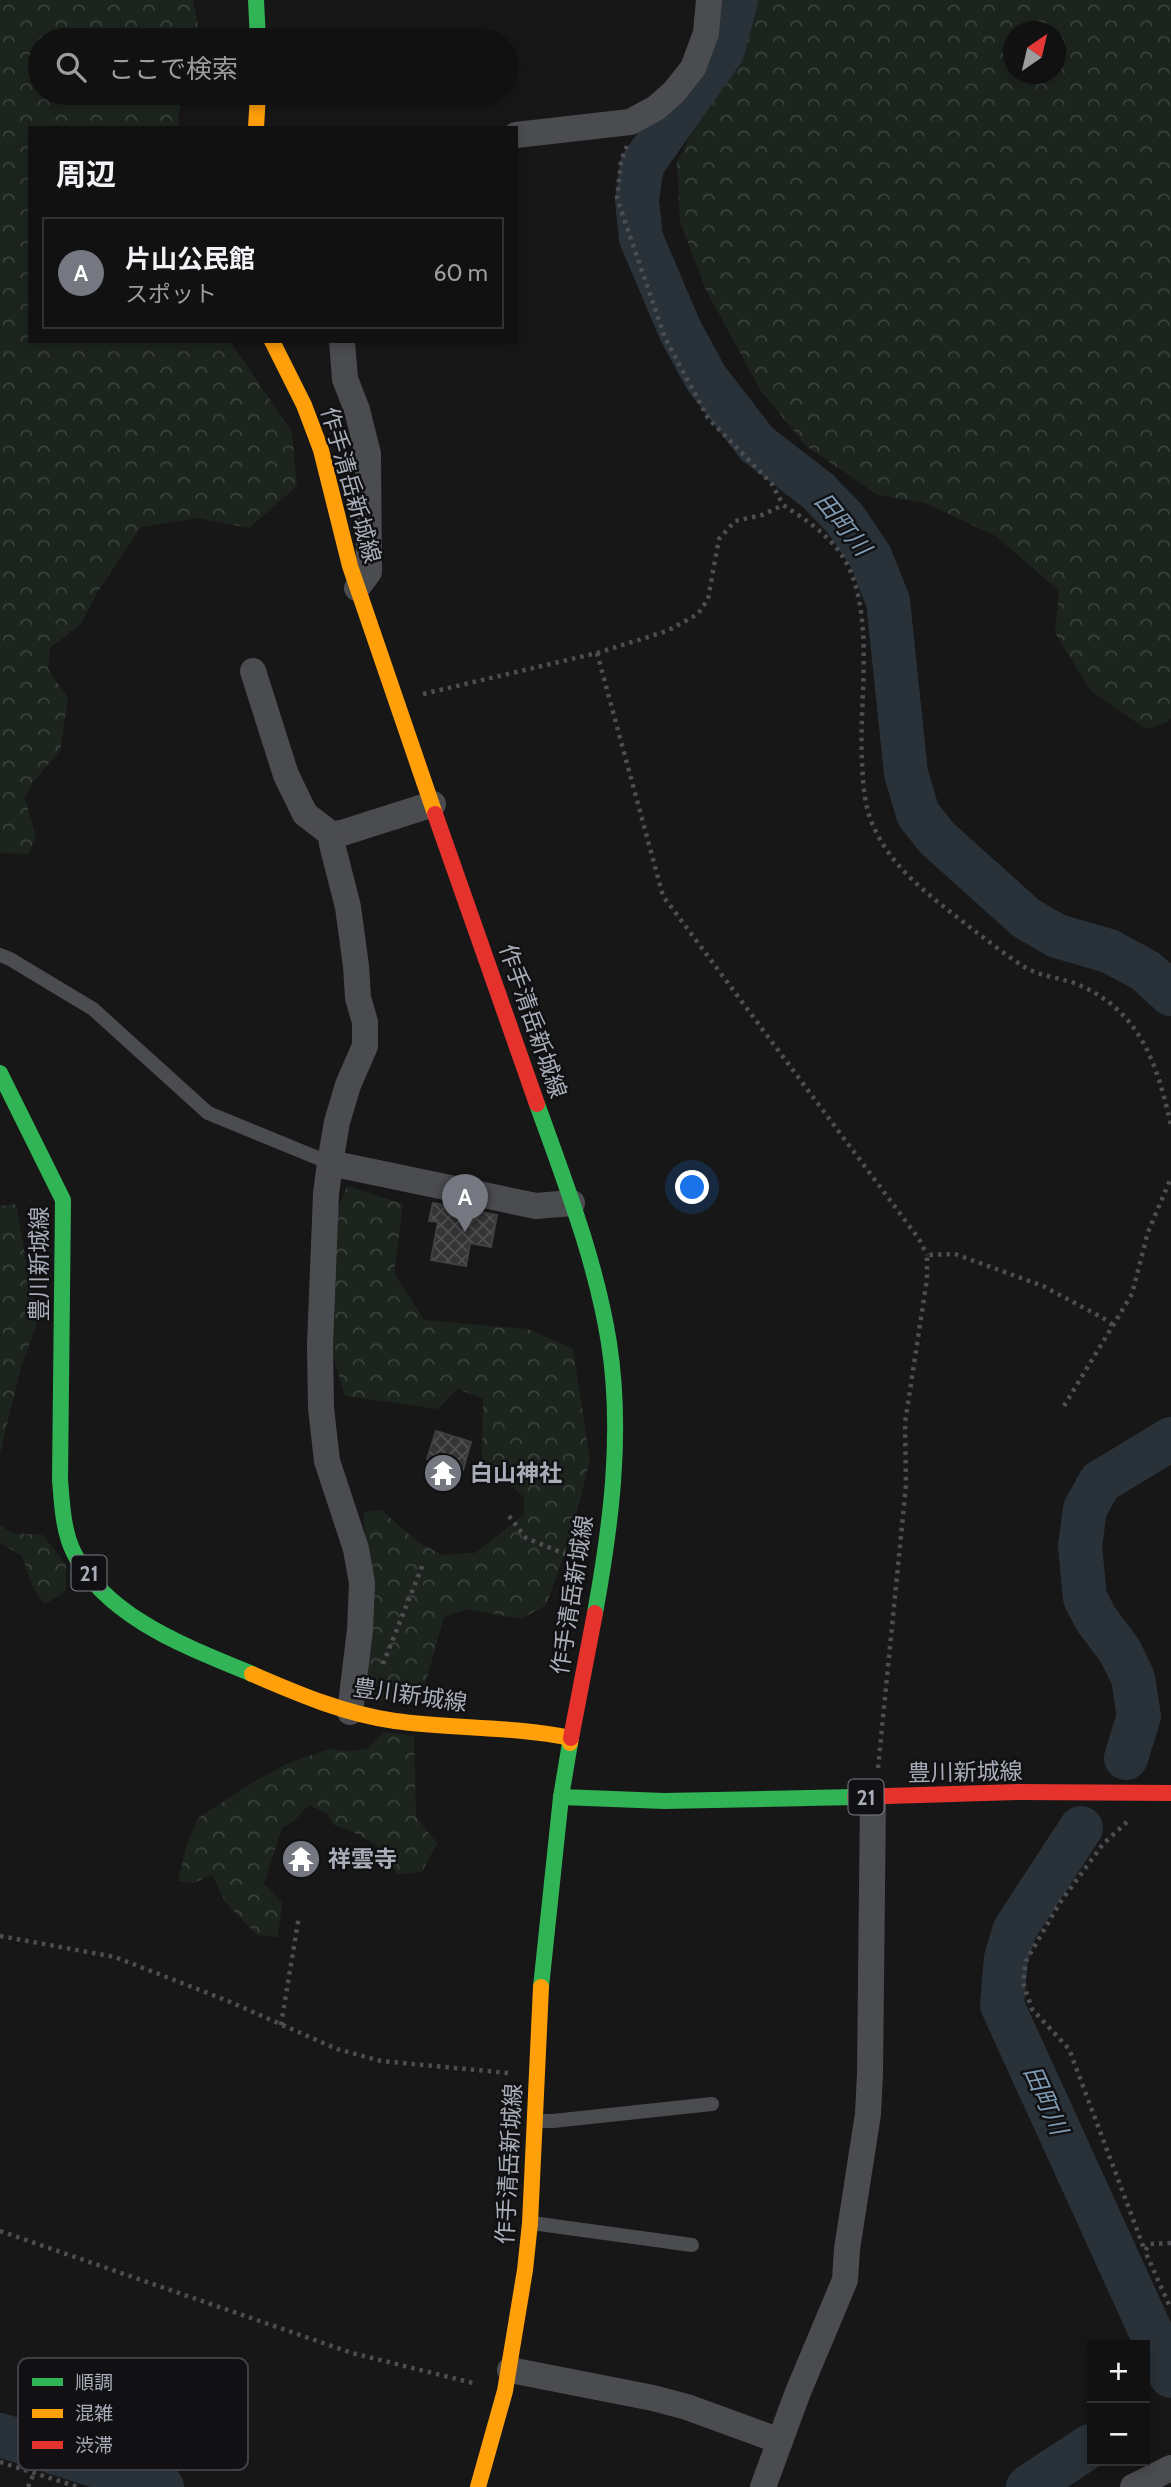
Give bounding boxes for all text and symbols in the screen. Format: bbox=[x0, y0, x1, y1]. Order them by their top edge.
north arrow bbox=[1003, 21, 1066, 84]
search box bbox=[28, 28, 518, 105]
icon: search bbox=[52, 48, 90, 86]
text: ここで検索 bbox=[108, 53, 238, 85]
text: 周辺 bbox=[56, 156, 116, 193]
text: 片山公民館 bbox=[125, 243, 255, 275]
text: A bbox=[74, 259, 88, 287]
text: 60 m bbox=[434, 259, 488, 287]
text: スポット bbox=[125, 280, 217, 308]
street label: 作手清岳新城線 bbox=[315, 404, 387, 566]
water label: 田町川 bbox=[809, 487, 879, 563]
street label: 作手清岳新城線 bbox=[494, 940, 572, 1102]
your location bbox=[675, 1170, 709, 1204]
pin: A bbox=[442, 1174, 488, 1232]
street label: 豊川新城線 bbox=[25, 1207, 53, 1322]
temple icon: 白山神社 bbox=[422, 1452, 464, 1494]
place label: 白山神社 bbox=[470, 1459, 562, 1487]
street label: 作手清岳新城線 bbox=[546, 1513, 598, 1677]
road number: 21 bbox=[72, 1556, 106, 1590]
street label: 豊川新城線 bbox=[351, 1673, 469, 1717]
street label: 豊川新城線 bbox=[907, 1757, 1023, 1787]
road number: 21 bbox=[848, 1780, 884, 1814]
temple icon: 祥雲寺 bbox=[280, 1838, 322, 1880]
place label: 祥雲寺 bbox=[328, 1845, 397, 1873]
water label: 田町川 bbox=[1018, 2061, 1075, 2142]
street label: 作手清岳新城線 bbox=[491, 2083, 527, 2245]
map controls bbox=[1087, 2340, 1150, 2466]
button: + bbox=[1087, 2340, 1150, 2403]
legend bbox=[18, 2358, 248, 2470]
text: 順調 bbox=[75, 2371, 113, 2394]
text: 混雑 bbox=[75, 2402, 113, 2425]
button: − bbox=[1087, 2403, 1150, 2466]
text: 渋滞 bbox=[75, 2434, 113, 2457]

